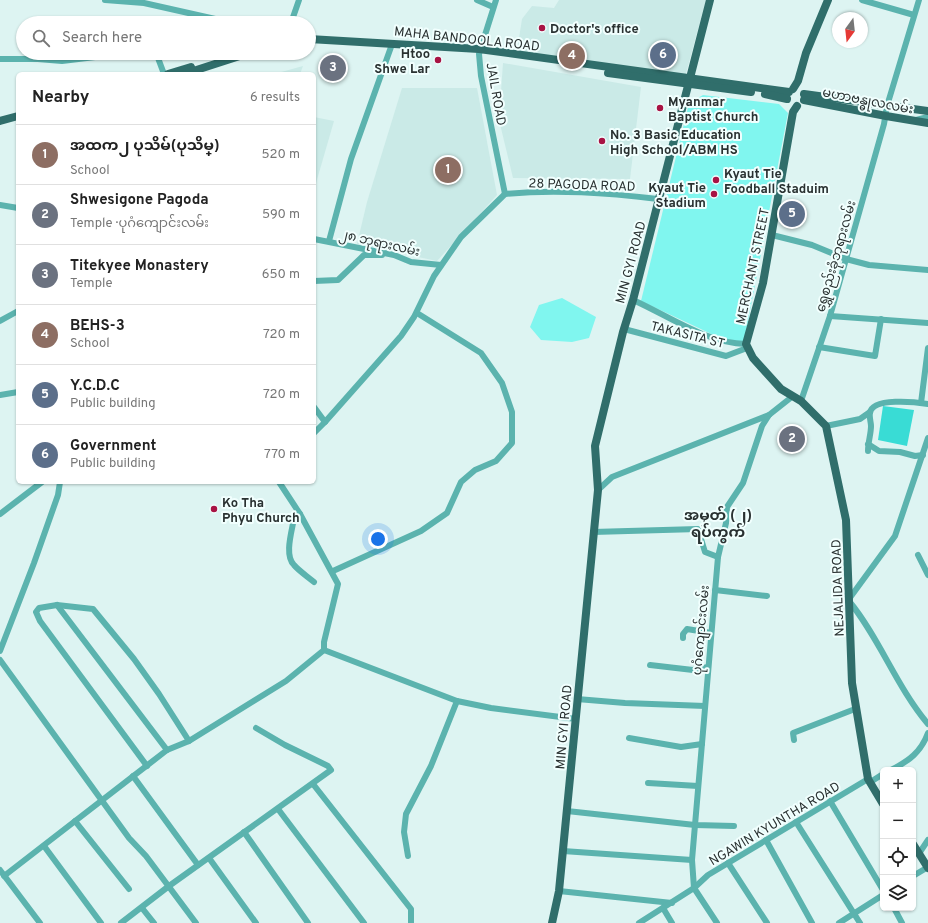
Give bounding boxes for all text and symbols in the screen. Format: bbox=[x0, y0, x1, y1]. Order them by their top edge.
north arrow bbox=[832, 12, 868, 48]
search box bbox=[16, 16, 316, 60]
place label: Doctor's office bbox=[550, 22, 639, 38]
marker: Doctor's office bbox=[537, 23, 547, 33]
street label: MAHA BANDOOLA ROAD bbox=[393, 24, 540, 56]
icon: search bbox=[30, 27, 52, 49]
text: Search here bbox=[62, 29, 142, 48]
pin: 6 bbox=[650, 40, 676, 70]
pin: 4 bbox=[559, 41, 585, 71]
place label: Htoo Shwe Lar bbox=[374, 47, 431, 78]
pin: 3 bbox=[320, 53, 346, 83]
marker: Htoo Shwe Lar bbox=[433, 55, 443, 65]
street label: JAIL ROAD bbox=[482, 62, 508, 127]
street label: မဟာဗန္ဓုလလမ်း bbox=[821, 83, 915, 120]
text: Nearby bbox=[32, 87, 89, 109]
text: 6 results bbox=[250, 90, 300, 106]
place label: Myanmar Baptist Church bbox=[668, 95, 758, 126]
marker: Myanmar Baptist Church bbox=[655, 103, 665, 113]
place label: No. 3 Basic Education High School/ABM HS bbox=[610, 128, 741, 159]
marker: No. 3 Basic Education High School/ABM HS bbox=[597, 136, 607, 146]
text: အထက၂ ပုသိမ်(ပုသိမ္) bbox=[70, 137, 220, 156]
text: 1 bbox=[42, 147, 48, 163]
text: 520 m bbox=[262, 147, 300, 163]
pin: 1 bbox=[435, 155, 461, 185]
text: School bbox=[70, 163, 110, 179]
place label: Kyaut Tie Foodball Staduim bbox=[724, 167, 829, 198]
marker: Kyaut Tie Foodball Staduim bbox=[711, 175, 721, 185]
street label: 28 PAGODA ROAD bbox=[528, 176, 636, 196]
place label: Kyaut Tie Stadium bbox=[648, 181, 706, 212]
marker: Kyaut Tie Stadium bbox=[709, 189, 719, 199]
text: Shwesigone Pagoda bbox=[70, 191, 209, 210]
street label: ရွှေစည်းခုံဘုရားလမ်း bbox=[811, 198, 861, 314]
pin: 5 bbox=[779, 199, 805, 229]
text: 2 bbox=[41, 207, 49, 223]
text: 590 m bbox=[262, 207, 300, 223]
street label: MERCHANT STREET bbox=[734, 207, 774, 326]
text: Temple · ပုဂံကျောင်းလမ်း bbox=[70, 216, 209, 232]
street label: MIN GYI ROAD bbox=[613, 219, 651, 306]
street label: ၂၈ ဘုရားလမ်း bbox=[337, 225, 422, 262]
text: Titekyee Monastery bbox=[70, 257, 209, 276]
text: 3 bbox=[41, 267, 49, 283]
text: 650 m bbox=[262, 267, 300, 283]
text: Temple bbox=[70, 276, 112, 292]
text: BEHS-3 bbox=[70, 317, 125, 336]
street label: TAKASITA ST bbox=[649, 319, 726, 353]
text: 4 bbox=[41, 327, 49, 343]
text: 720 m bbox=[263, 327, 300, 343]
text: School bbox=[70, 336, 110, 352]
text: Y.C.D.C bbox=[70, 377, 120, 396]
text: 5 bbox=[41, 387, 49, 403]
text: 720 m bbox=[263, 387, 300, 403]
text: Public building bbox=[70, 396, 156, 412]
pin: 2 bbox=[779, 424, 805, 454]
text: Government bbox=[70, 437, 156, 456]
text: 6 bbox=[41, 447, 49, 463]
text: 770 m bbox=[264, 447, 300, 463]
text: Public building bbox=[70, 456, 156, 472]
place label: Ko Tha Phyu Church bbox=[222, 496, 300, 527]
marker: Ko Tha Phyu Church bbox=[209, 504, 219, 514]
district label: အမှတ် (၂) ရပ်ကွက် bbox=[684, 505, 752, 544]
your location bbox=[368, 529, 388, 549]
street label: NEJALIDA ROAD bbox=[829, 539, 849, 637]
street label: ပုဂံကျောင်းလမ်း bbox=[688, 584, 715, 676]
street label: MIN GYI ROAD bbox=[553, 684, 577, 770]
map controls bbox=[880, 767, 916, 911]
button: + bbox=[880, 767, 916, 803]
street label: NGAWIN KYUNTHA ROAD bbox=[707, 779, 843, 870]
button: − bbox=[880, 803, 916, 839]
button: locate bbox=[880, 839, 916, 875]
button: layers bbox=[880, 875, 916, 911]

